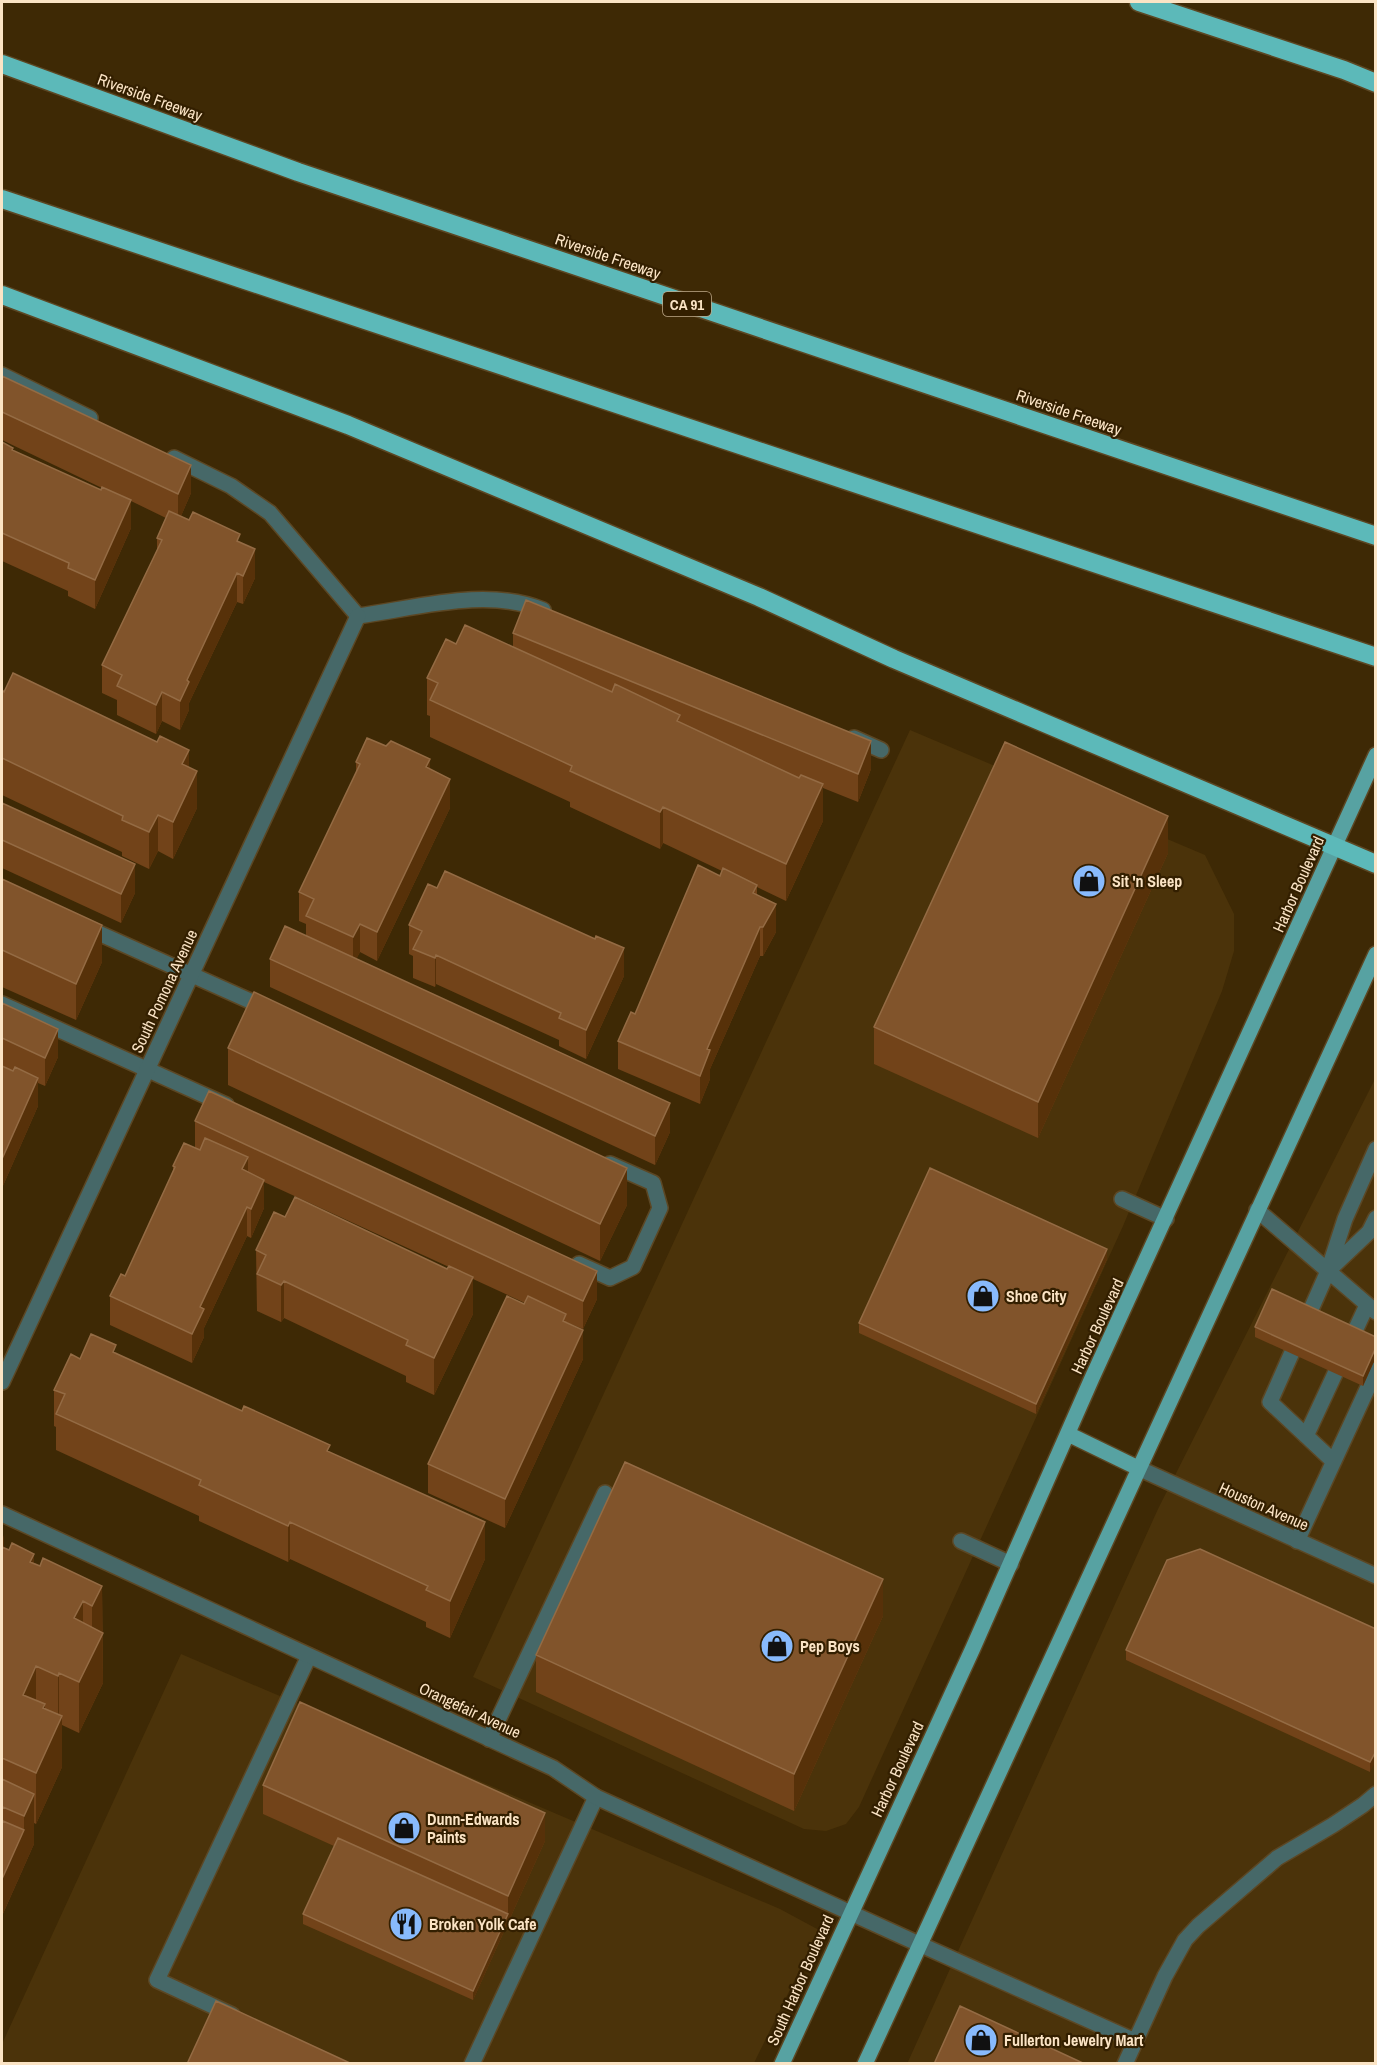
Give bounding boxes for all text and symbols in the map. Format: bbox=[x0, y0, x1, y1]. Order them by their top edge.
street label: Riverside Freeway bbox=[95, 68, 206, 126]
street label: Riverside Freeway bbox=[552, 228, 664, 284]
road number: CA 91 bbox=[663, 292, 711, 316]
street label: Riverside Freeway bbox=[1013, 384, 1125, 440]
street label: Harbor Boulevard bbox=[1267, 833, 1329, 935]
shop icon: Sit 'n Sleep bbox=[1071, 863, 1107, 899]
place label: Sit 'n Sleep bbox=[1112, 870, 1182, 892]
street label: South Pomona Avenue bbox=[126, 926, 202, 1056]
street label: Harbor Boulevard bbox=[1065, 1275, 1129, 1377]
shop icon: Shoe City bbox=[965, 1278, 1001, 1314]
place label: Shoe City bbox=[1006, 1285, 1067, 1307]
street label: Houston Avenue bbox=[1216, 1476, 1312, 1536]
shop icon: Pep Boys bbox=[759, 1628, 795, 1664]
place label: Pep Boys bbox=[800, 1635, 860, 1657]
street label: Orangefair Avenue bbox=[416, 1677, 524, 1743]
street label: Harbor Boulevard bbox=[865, 1718, 929, 1820]
place label: Dunn-Edwards Paints bbox=[427, 1808, 520, 1848]
shop icon: Dunn-Edwards Paints bbox=[386, 1810, 422, 1846]
restaurant icon: Broken Yolk Cafe bbox=[388, 1906, 424, 1942]
street label: South Harbor Boulevard bbox=[761, 1911, 839, 2049]
place label: Broken Yolk Cafe bbox=[429, 1913, 536, 1935]
shop icon: Fullerton Jewelry Mart bbox=[963, 2022, 999, 2058]
place label: Fullerton Jewelry Mart bbox=[1004, 2029, 1144, 2051]

